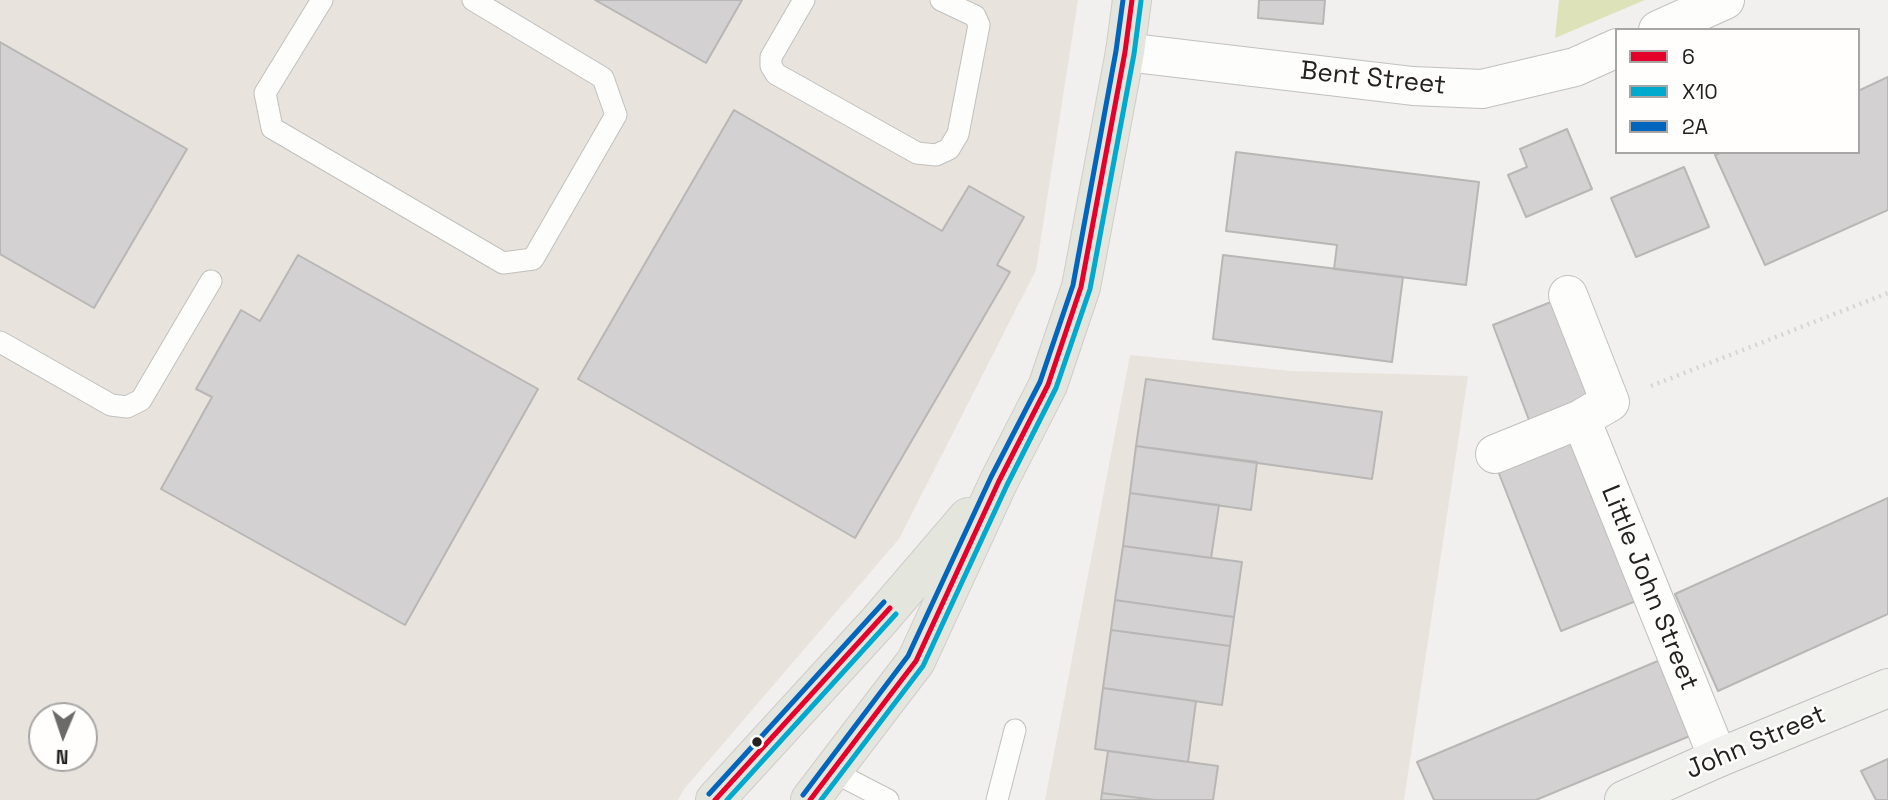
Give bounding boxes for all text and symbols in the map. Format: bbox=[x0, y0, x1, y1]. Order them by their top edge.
legend bbox=[1615, 28, 1860, 154]
text: 6 bbox=[1682, 43, 1695, 70]
street label: Bent Street bbox=[1299, 56, 1447, 102]
text: X10 bbox=[1682, 78, 1718, 105]
text: 2A bbox=[1682, 113, 1708, 140]
street label: Little John Street bbox=[1594, 481, 1704, 695]
street label: John Street bbox=[1681, 700, 1831, 786]
north arrow bbox=[28, 702, 98, 772]
unlabelled marker bbox=[750, 735, 764, 749]
text: N bbox=[56, 744, 69, 769]

